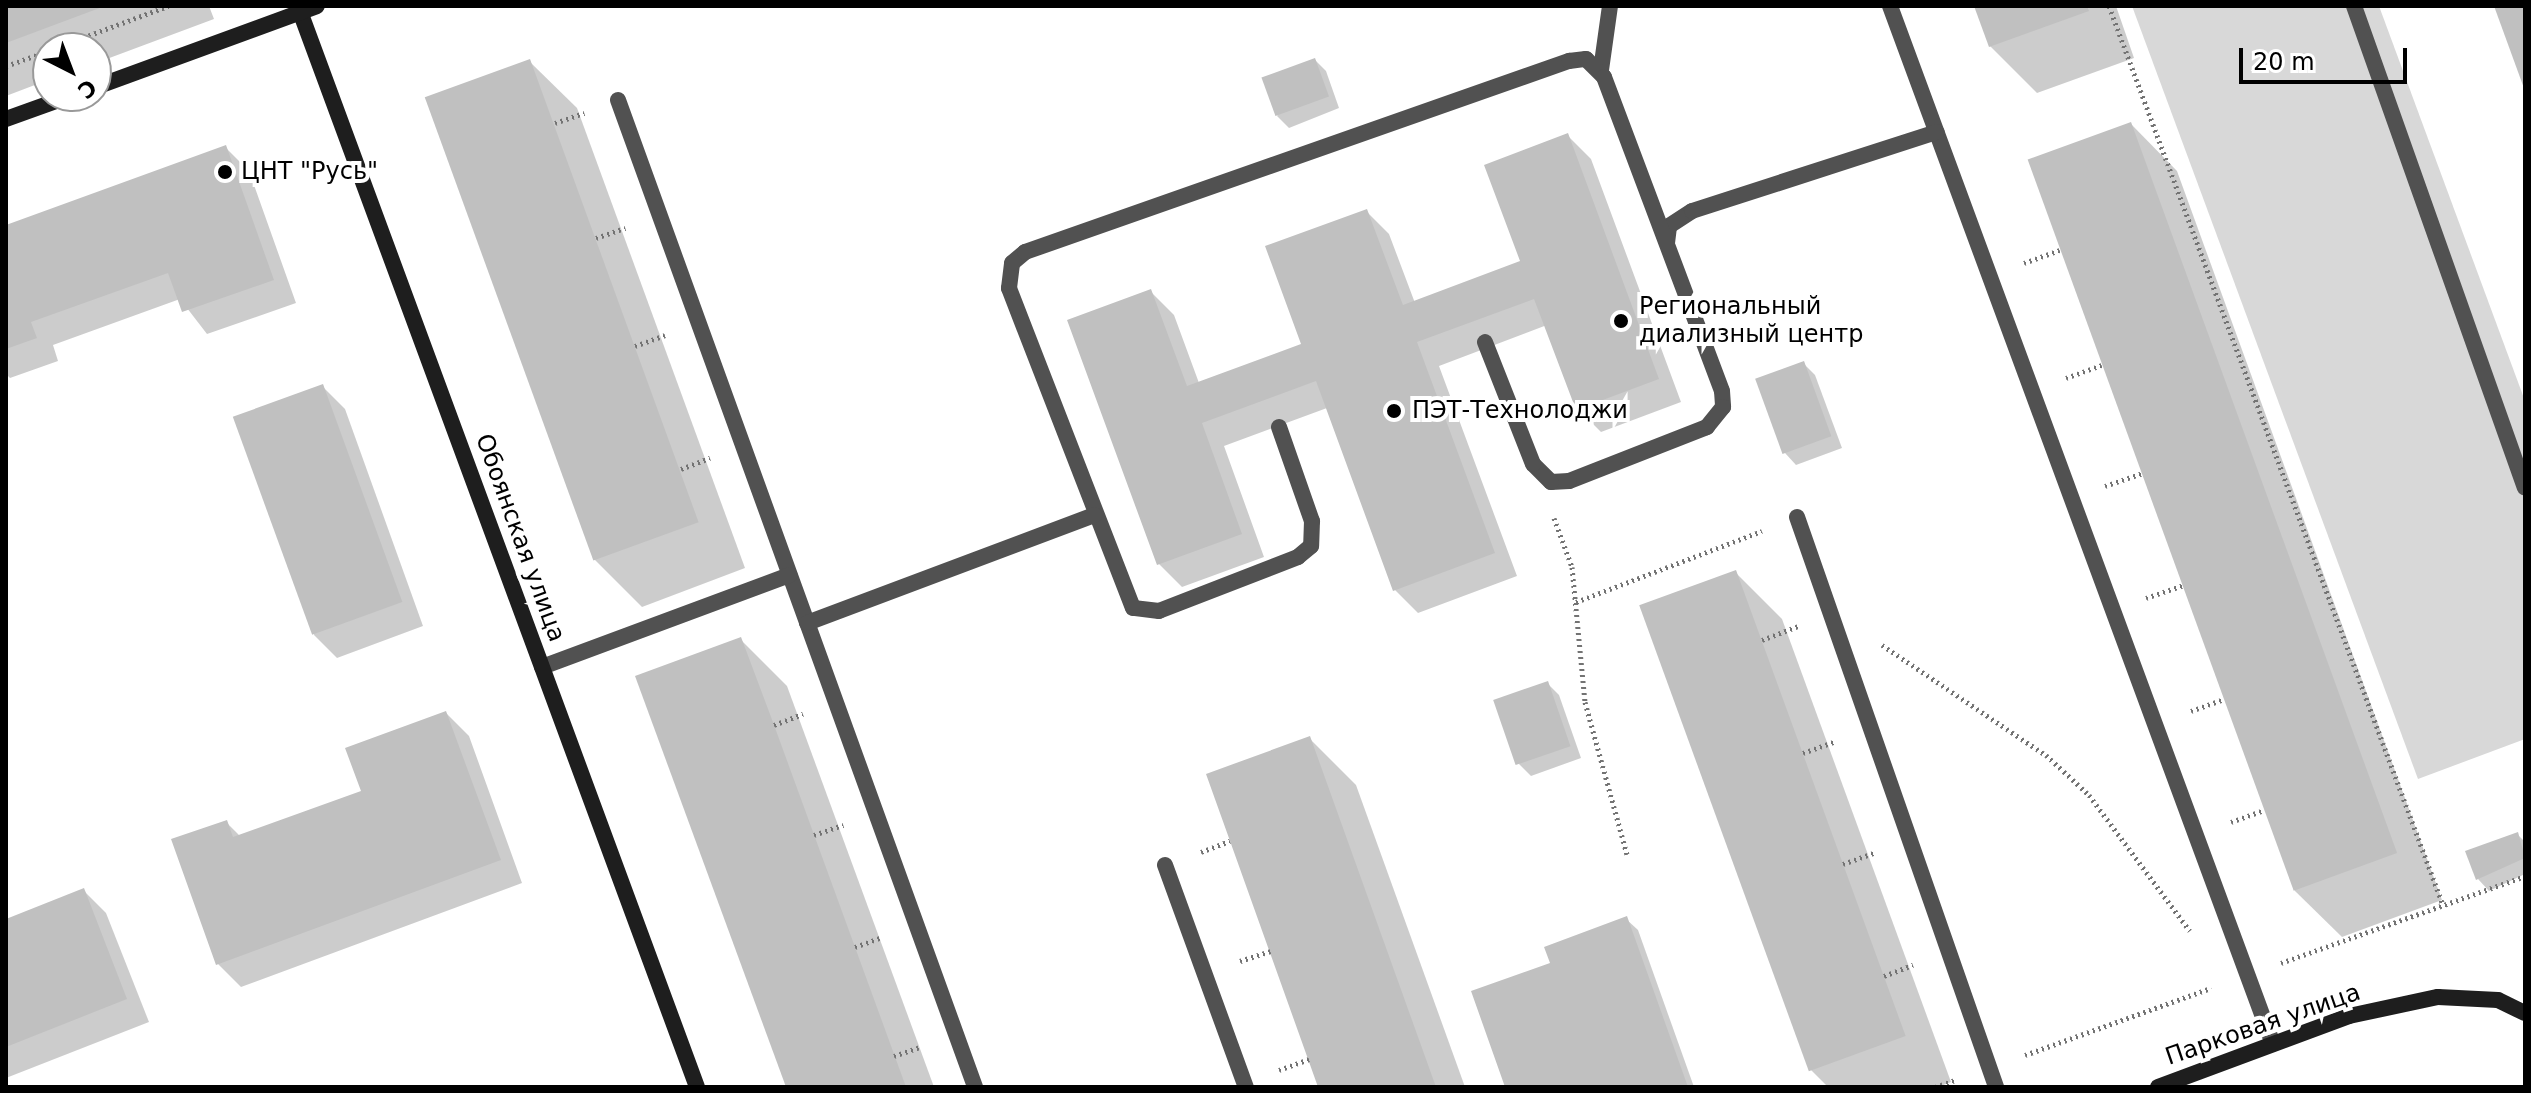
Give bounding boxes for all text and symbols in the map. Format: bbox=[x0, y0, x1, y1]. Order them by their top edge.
north arrow bbox=[32, 32, 112, 112]
scale bar bbox=[2243, 32, 2411, 82]
text: 20 m bbox=[2253, 48, 2315, 76]
text: С bbox=[73, 74, 101, 103]
place label: ЦНТ "Русь" bbox=[241, 158, 378, 186]
marker: ЦНТ "Русь" bbox=[216, 163, 234, 181]
place label: Региональный диализный центр bbox=[1639, 293, 1863, 349]
marker: Региональный диализный центр bbox=[1610, 310, 1632, 332]
place label: ПЭТ-Технолоджи bbox=[1412, 397, 1628, 425]
marker: ПЭТ-Технолоджи bbox=[1383, 400, 1405, 422]
street label: Обоянская улица bbox=[469, 430, 571, 646]
street label: Парковая улица bbox=[2162, 978, 2364, 1072]

